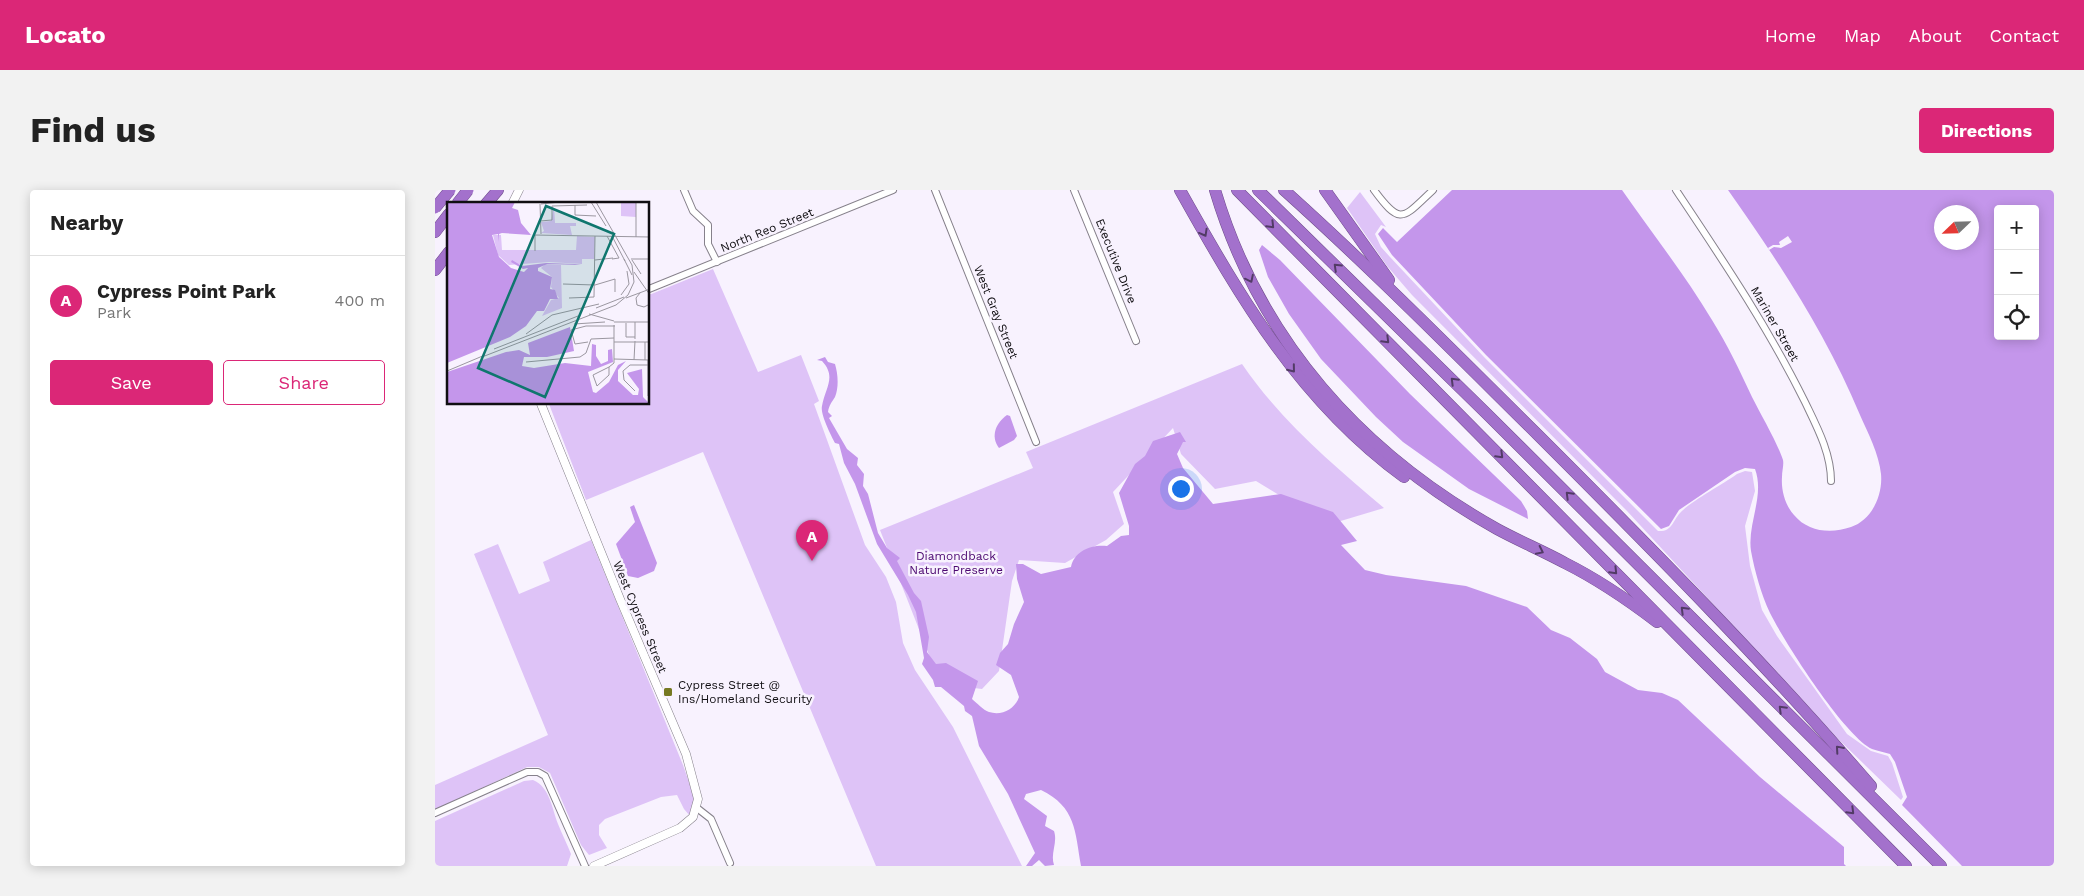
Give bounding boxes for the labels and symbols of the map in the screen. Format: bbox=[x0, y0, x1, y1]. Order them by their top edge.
inset map bbox=[447, 202, 650, 405]
street label: North Reo Street bbox=[718, 205, 816, 255]
north arrow bbox=[1934, 205, 1979, 250]
street label: Executive Drive bbox=[1093, 217, 1139, 305]
one-way arrow bbox=[1265, 219, 1274, 228]
one-way arrow bbox=[1198, 227, 1208, 236]
street label: West Gray Street bbox=[971, 263, 1021, 361]
one-way arrow bbox=[1334, 264, 1343, 273]
one-way arrow bbox=[1244, 274, 1254, 283]
street label: Mariner Street bbox=[1748, 284, 1802, 364]
one-way arrow bbox=[1380, 334, 1389, 343]
one-way arrow bbox=[1286, 363, 1295, 373]
one-way arrow bbox=[1450, 377, 1459, 386]
one-way arrow bbox=[1494, 450, 1503, 459]
your location bbox=[1168, 476, 1194, 502]
one-way arrow bbox=[1566, 492, 1575, 501]
pin: A bbox=[796, 520, 828, 561]
one-way arrow bbox=[1535, 545, 1544, 555]
park label: Diamondback Nature Preserve bbox=[909, 549, 1003, 577]
street label: West Cypress Street bbox=[610, 559, 670, 675]
one-way arrow bbox=[1609, 565, 1618, 574]
one-way arrow bbox=[1680, 607, 1689, 616]
place label: Cypress Street @ Ins/Homeland Security bbox=[678, 678, 813, 706]
marker: Cypress Street @ Ins/Homeland Security bbox=[662, 686, 674, 698]
one-way arrow bbox=[1779, 705, 1788, 714]
one-way arrow bbox=[1836, 746, 1844, 755]
one-way arrow bbox=[1845, 805, 1854, 814]

